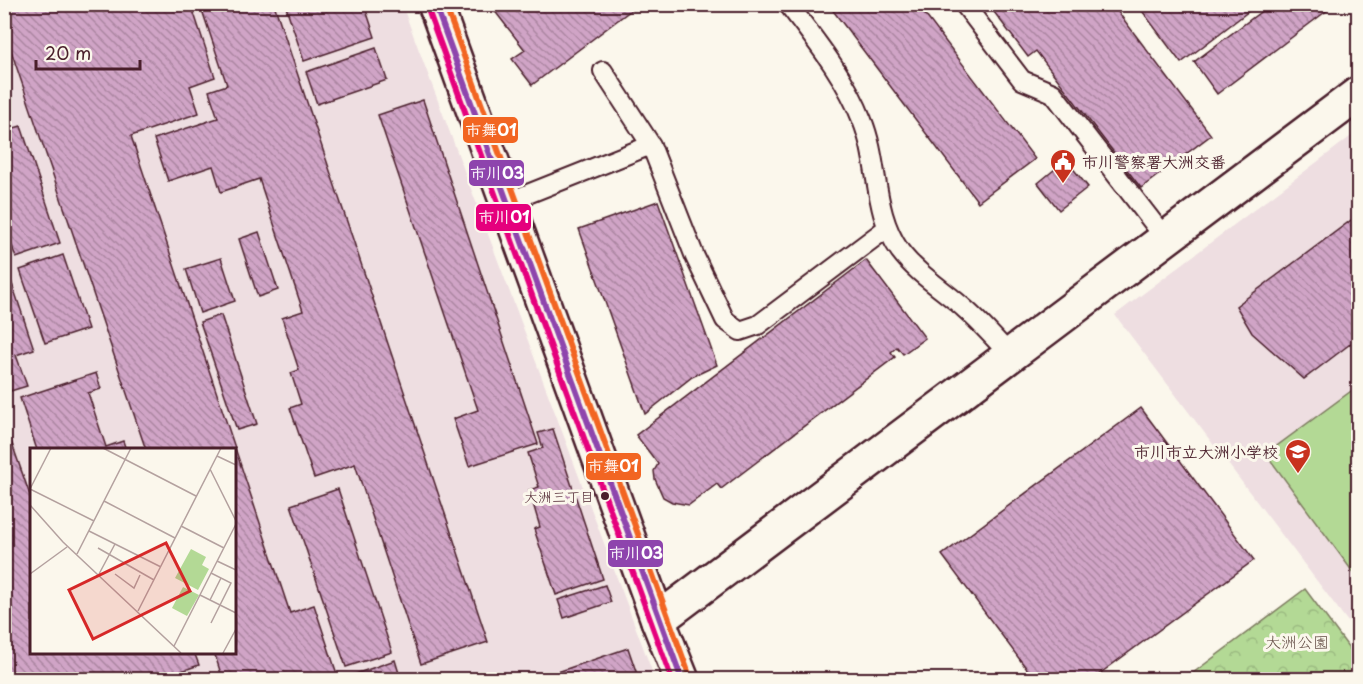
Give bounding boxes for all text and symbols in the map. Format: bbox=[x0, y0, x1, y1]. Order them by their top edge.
scale bar bbox=[36, 33, 140, 71]
text: 20 m bbox=[45, 39, 91, 66]
line badge: 市舞01 bbox=[462, 116, 519, 144]
text: 市舞01 bbox=[465, 117, 517, 141]
public building icon: 市川警察署大洲交番 bbox=[1048, 147, 1078, 185]
place label: 市川警察署大洲交番 bbox=[1082, 149, 1226, 173]
line badge: 市川03 bbox=[468, 159, 525, 187]
text: 市川03 bbox=[470, 160, 524, 184]
line badge: 市川01 bbox=[475, 203, 532, 232]
text: 市川01 bbox=[478, 204, 530, 228]
school or university icon: 市川市立大洲小学校 bbox=[1283, 437, 1313, 475]
place label: 市川市立大洲小学校 bbox=[1134, 439, 1278, 463]
inset map bbox=[30, 448, 236, 654]
line badge: 市舞01 bbox=[585, 452, 642, 481]
text: 市舞01 bbox=[587, 453, 639, 477]
place label: 大洲三丁目 bbox=[524, 486, 594, 507]
marker: 大洲三丁目 bbox=[599, 490, 611, 502]
line badge: 市川03 bbox=[607, 539, 664, 568]
text: 市川03 bbox=[609, 540, 663, 564]
park label: 大洲公園 bbox=[1265, 629, 1329, 653]

